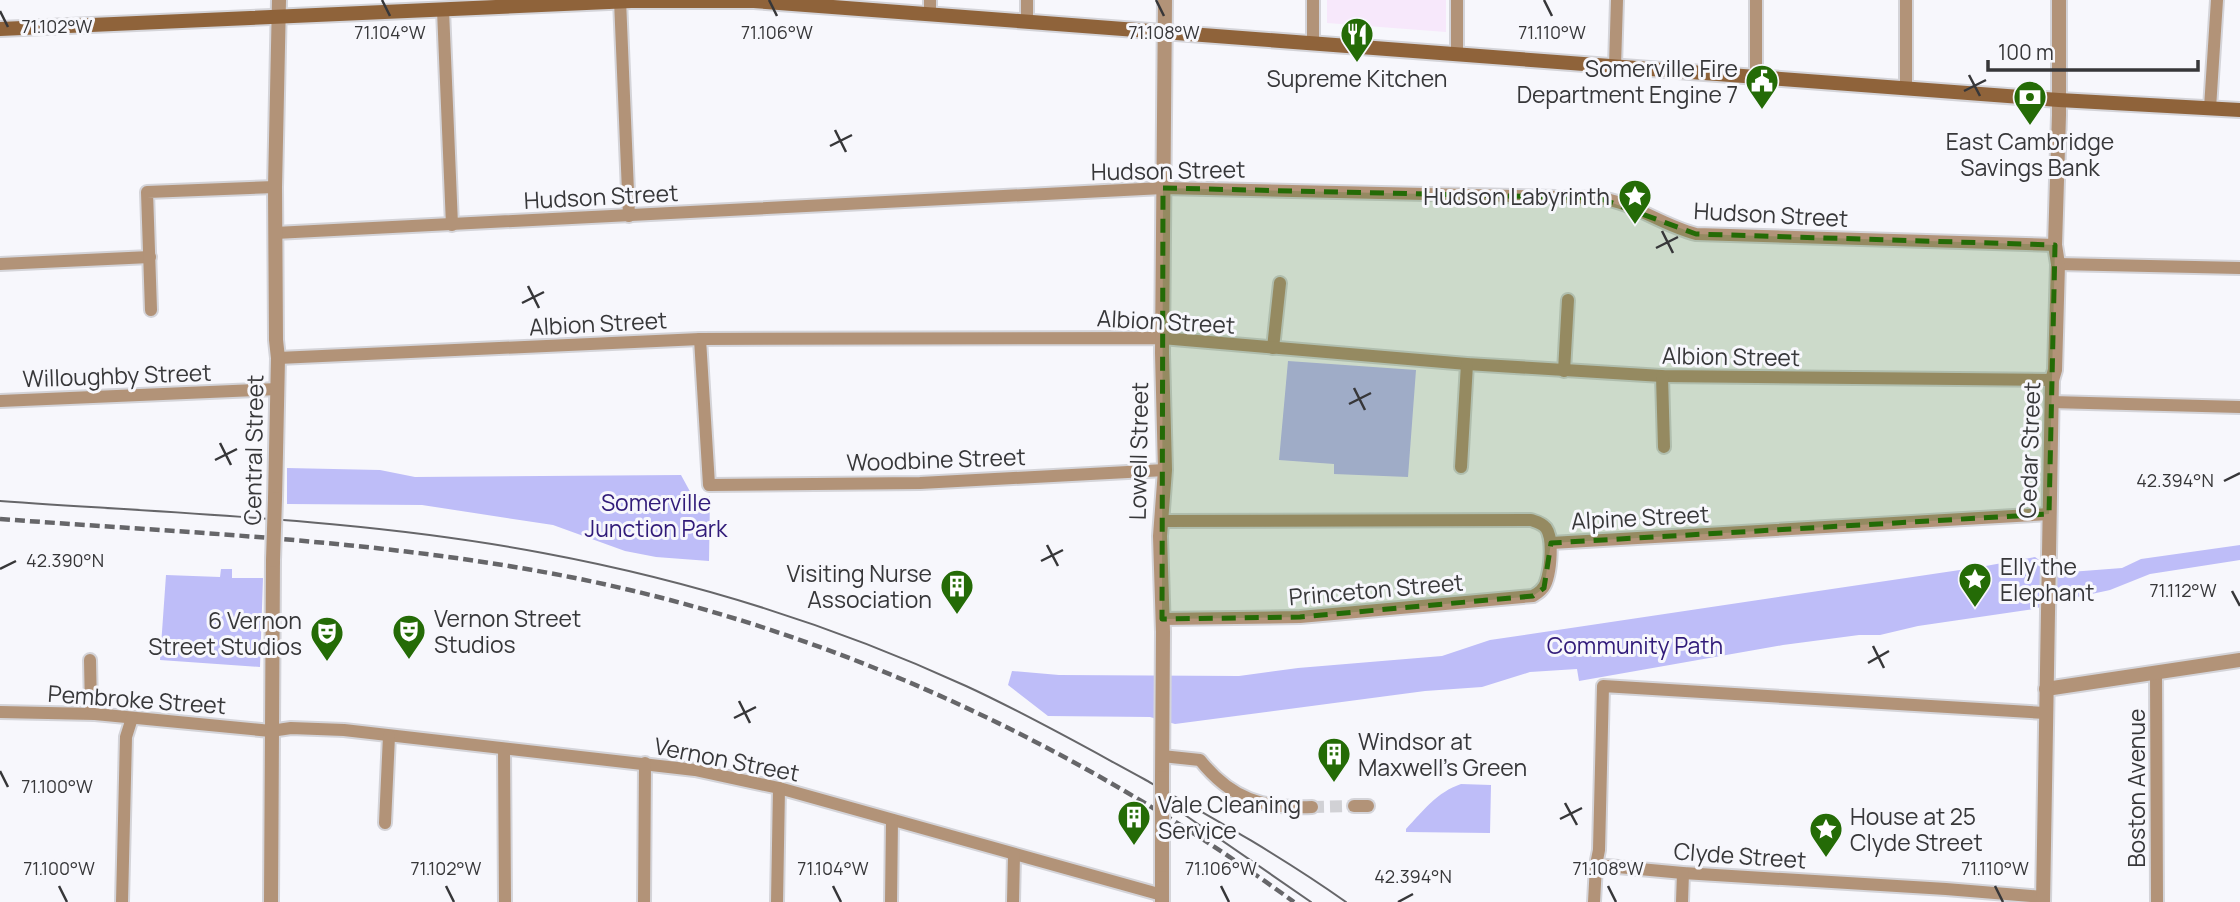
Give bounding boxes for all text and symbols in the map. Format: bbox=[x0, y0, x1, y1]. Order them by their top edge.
text: 71.102°W bbox=[22, 14, 93, 38]
restaurant icon: Supreme Kitchen bbox=[1338, 15, 1376, 64]
text: 71.104°W bbox=[354, 20, 426, 44]
text: 71.106°W bbox=[741, 20, 813, 44]
text: 71.108°W bbox=[1128, 20, 1200, 44]
text: 71.110°W bbox=[1518, 20, 1586, 44]
scale bar bbox=[1988, 28, 2198, 72]
text: 100 m bbox=[1998, 38, 2054, 66]
place label: Somerville Fire Department Engine 7 bbox=[1517, 52, 1738, 110]
place label: Supreme Kitchen bbox=[1266, 62, 1448, 94]
public building icon: Somerville Fire Department Engine 7 bbox=[1743, 62, 1781, 111]
bank icon: East Cambridge Savings Bank bbox=[2011, 78, 2049, 127]
place label: East Cambridge Savings Bank bbox=[1946, 125, 2114, 183]
street label: Hudson Street bbox=[1090, 153, 1246, 187]
street label: Hudson Street bbox=[523, 176, 679, 216]
place icon: Hudson Labyrinth bbox=[1616, 177, 1654, 226]
place label: Hudson Labyrinth bbox=[1423, 180, 1610, 212]
street label: Hudson Street bbox=[1693, 194, 1849, 234]
street label: Albion Street bbox=[1096, 301, 1236, 341]
street label: Albion Street bbox=[528, 303, 668, 343]
street label: Albion Street bbox=[1662, 339, 1800, 373]
street label: Willoughby Street bbox=[22, 356, 212, 394]
street label: Central Street bbox=[236, 374, 270, 526]
street label: Cedar Street bbox=[2011, 381, 2047, 519]
street label: Lowell Street bbox=[1121, 382, 1155, 520]
street label: Woodbine Street bbox=[846, 440, 1026, 478]
text: 42.394°N bbox=[2136, 468, 2214, 492]
park label: Somerville Junction Park bbox=[585, 486, 728, 544]
street label: Alpine Street bbox=[1570, 497, 1710, 537]
text: 42.390°N bbox=[26, 548, 104, 572]
place label: Elly the Elephant bbox=[2000, 550, 2095, 608]
place label: Visiting Nurse Association bbox=[787, 557, 932, 615]
place icon: Elly the Elephant bbox=[1956, 560, 1994, 609]
street label: Princeton Street bbox=[1287, 565, 1465, 613]
building icon: Visiting Nurse Association bbox=[938, 567, 976, 616]
text: 71.112°W bbox=[2150, 578, 2217, 602]
place label: Vernon Street Studios bbox=[434, 602, 581, 660]
place label: 6 Vernon Street Studios bbox=[148, 604, 302, 662]
theatre icon: Vernon Street Studios bbox=[390, 612, 428, 661]
theatre icon: 6 Vernon Street Studios bbox=[308, 614, 346, 663]
park label: Community Path bbox=[1547, 629, 1723, 661]
street label: Pembroke Street bbox=[47, 677, 227, 721]
street label: Boston Avenue bbox=[2120, 708, 2152, 868]
place label: Windsor at Maxwell's Green bbox=[1358, 725, 1527, 783]
street label: Vernon Street bbox=[652, 729, 802, 789]
building icon: Windsor at Maxwell's Green bbox=[1315, 735, 1353, 784]
text: 71.100°W bbox=[21, 774, 93, 798]
place label: Vale Cleaning Service bbox=[1158, 788, 1301, 846]
building icon: Vale Cleaning Service bbox=[1115, 798, 1153, 847]
place label: House at 25 Clyde Street bbox=[1850, 800, 1983, 858]
place icon: House at 25 Clyde Street bbox=[1807, 810, 1845, 859]
street label: Clyde Street bbox=[1673, 834, 1807, 876]
text: 71.100°W bbox=[23, 856, 95, 880]
text: 71.102°W bbox=[411, 856, 482, 880]
text: 71.104°W bbox=[797, 856, 869, 880]
text: 71.106°W bbox=[1185, 856, 1257, 880]
text: 71.108°W bbox=[1572, 856, 1644, 880]
text: 71.110°W bbox=[1961, 856, 2029, 880]
text: 42.394°N bbox=[1374, 864, 1452, 888]

